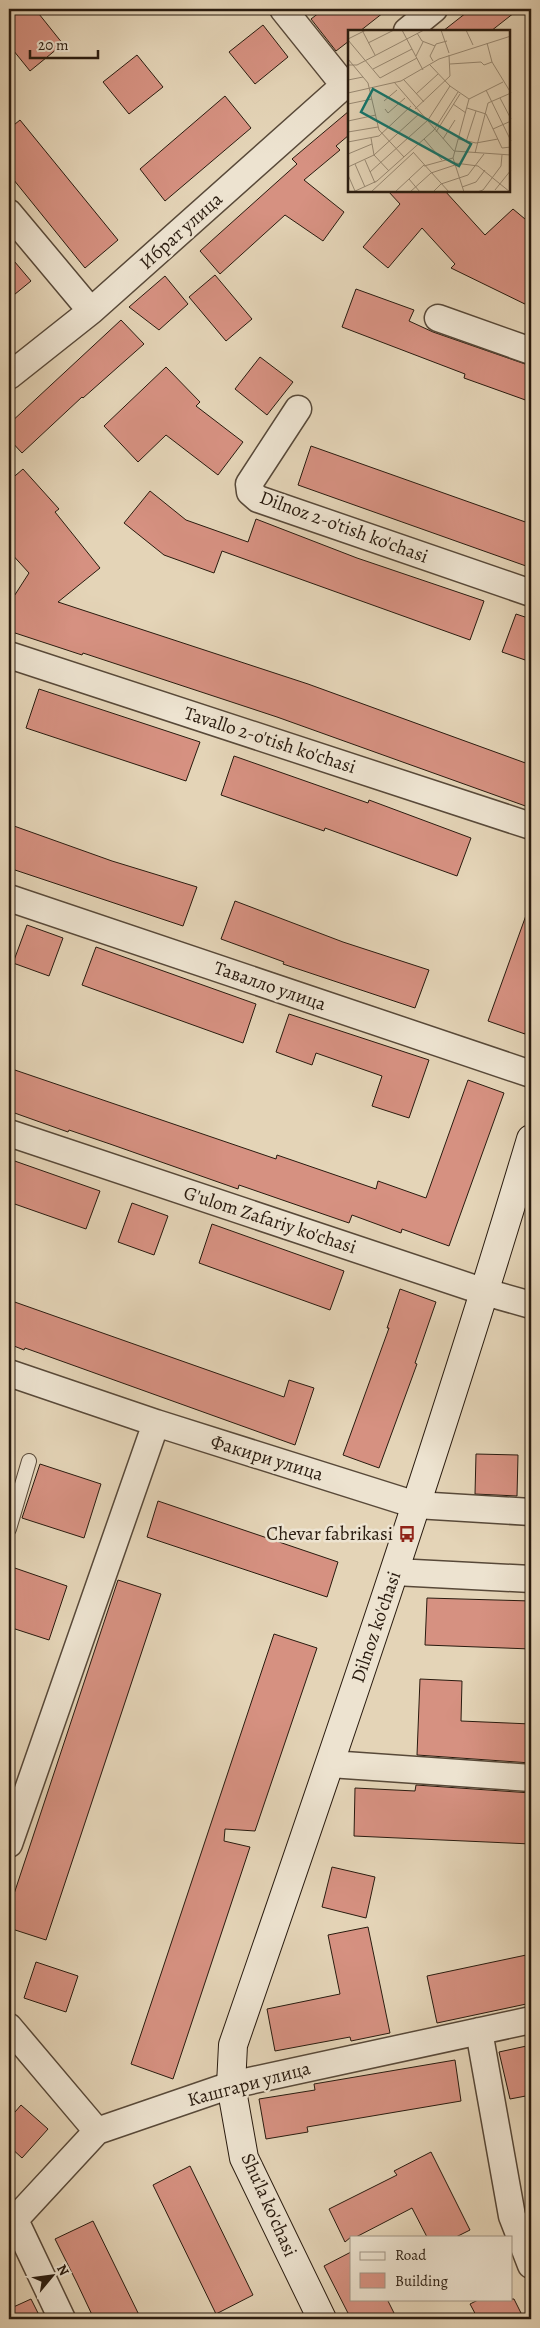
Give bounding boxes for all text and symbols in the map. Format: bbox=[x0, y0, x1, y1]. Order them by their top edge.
scale bar bbox=[30, 28, 98, 60]
inset map bbox=[348, 30, 510, 192]
text: 20 m bbox=[38, 35, 69, 55]
street label: Ибрат улица bbox=[134, 186, 228, 275]
street label: Dilnoz 2-o'tish ko'chasi bbox=[256, 484, 432, 570]
street label: Tavallo 2-o'tish ko'chasi bbox=[181, 700, 359, 780]
street label: Тавалло улица bbox=[211, 955, 330, 1017]
street label: G'ulom Zafariy ko'chasi bbox=[180, 1180, 360, 1260]
street label: Факири улица bbox=[207, 1429, 327, 1488]
place label: Chevar fabrikasi bbox=[266, 1521, 393, 1547]
bus stop icon: Chevar fabrikasi bbox=[397, 1524, 417, 1544]
street label: Dilnoz ko'chasi bbox=[345, 1568, 407, 1686]
street label: Кашгари улица bbox=[185, 2055, 314, 2113]
street label: Shu'la ko'chasi bbox=[235, 2149, 303, 2261]
legend bbox=[350, 2236, 512, 2300]
text: Road bbox=[395, 2245, 427, 2265]
north arrow bbox=[28, 2250, 78, 2300]
text: N bbox=[52, 2261, 74, 2279]
text: Building bbox=[395, 2271, 448, 2291]

